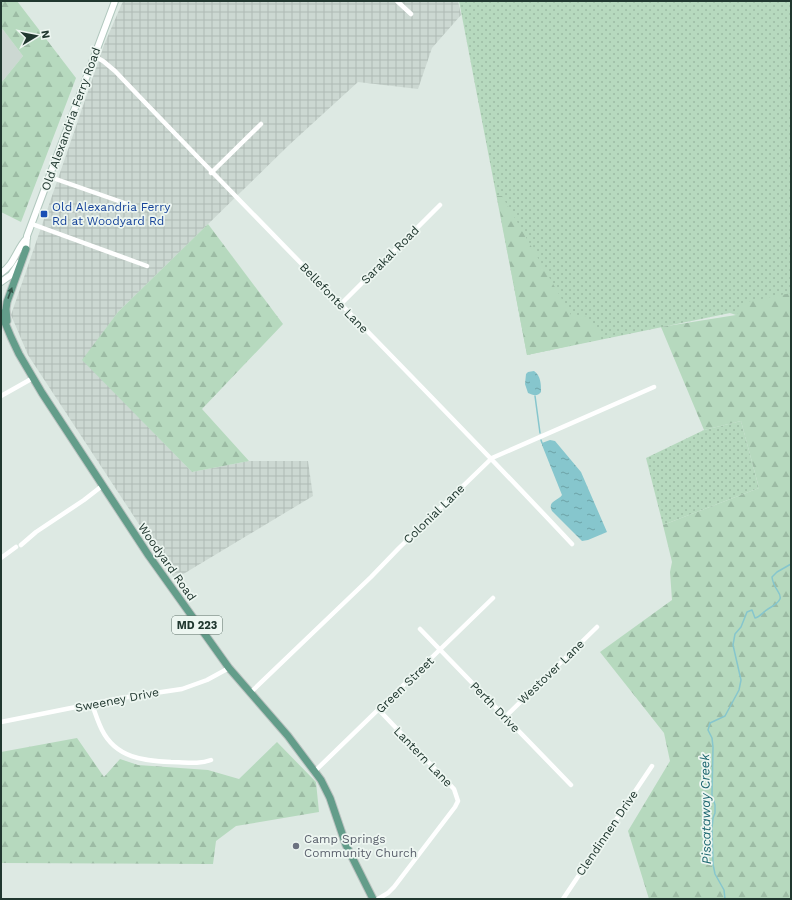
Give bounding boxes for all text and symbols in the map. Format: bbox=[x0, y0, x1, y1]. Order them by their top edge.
north arrow bbox=[16, 16, 56, 56]
text: N bbox=[38, 29, 52, 39]
street label: Old Alexandria Ferry Road bbox=[39, 45, 103, 193]
place label: Old Alexandria Ferry Rd at Woodyard Rd bbox=[52, 200, 171, 228]
marker: Old Alexandria Ferry Rd at Woodyard Rd bbox=[39, 209, 49, 219]
street label: Sarakal Road bbox=[358, 223, 422, 287]
street label: Bellefonte Lane bbox=[297, 260, 371, 336]
one-way arrow bbox=[8, 287, 14, 299]
street label: Colonial Lane bbox=[401, 481, 467, 547]
street label: Woodyard Road bbox=[135, 521, 199, 603]
road number: MD 223 bbox=[172, 616, 222, 634]
street label: Westover Lane bbox=[515, 637, 587, 707]
street label: Green Street bbox=[373, 654, 437, 716]
street label: Perth Drive bbox=[467, 679, 523, 735]
street label: Sweeney Drive bbox=[74, 685, 160, 715]
street label: Lantern Lane bbox=[391, 724, 455, 790]
water label: Piscataway Creek bbox=[697, 753, 714, 864]
street label: Clendinnen Drive bbox=[573, 788, 641, 878]
place label: Camp Springs Community Church bbox=[304, 832, 417, 860]
marker: Camp Springs Community Church bbox=[291, 841, 301, 851]

